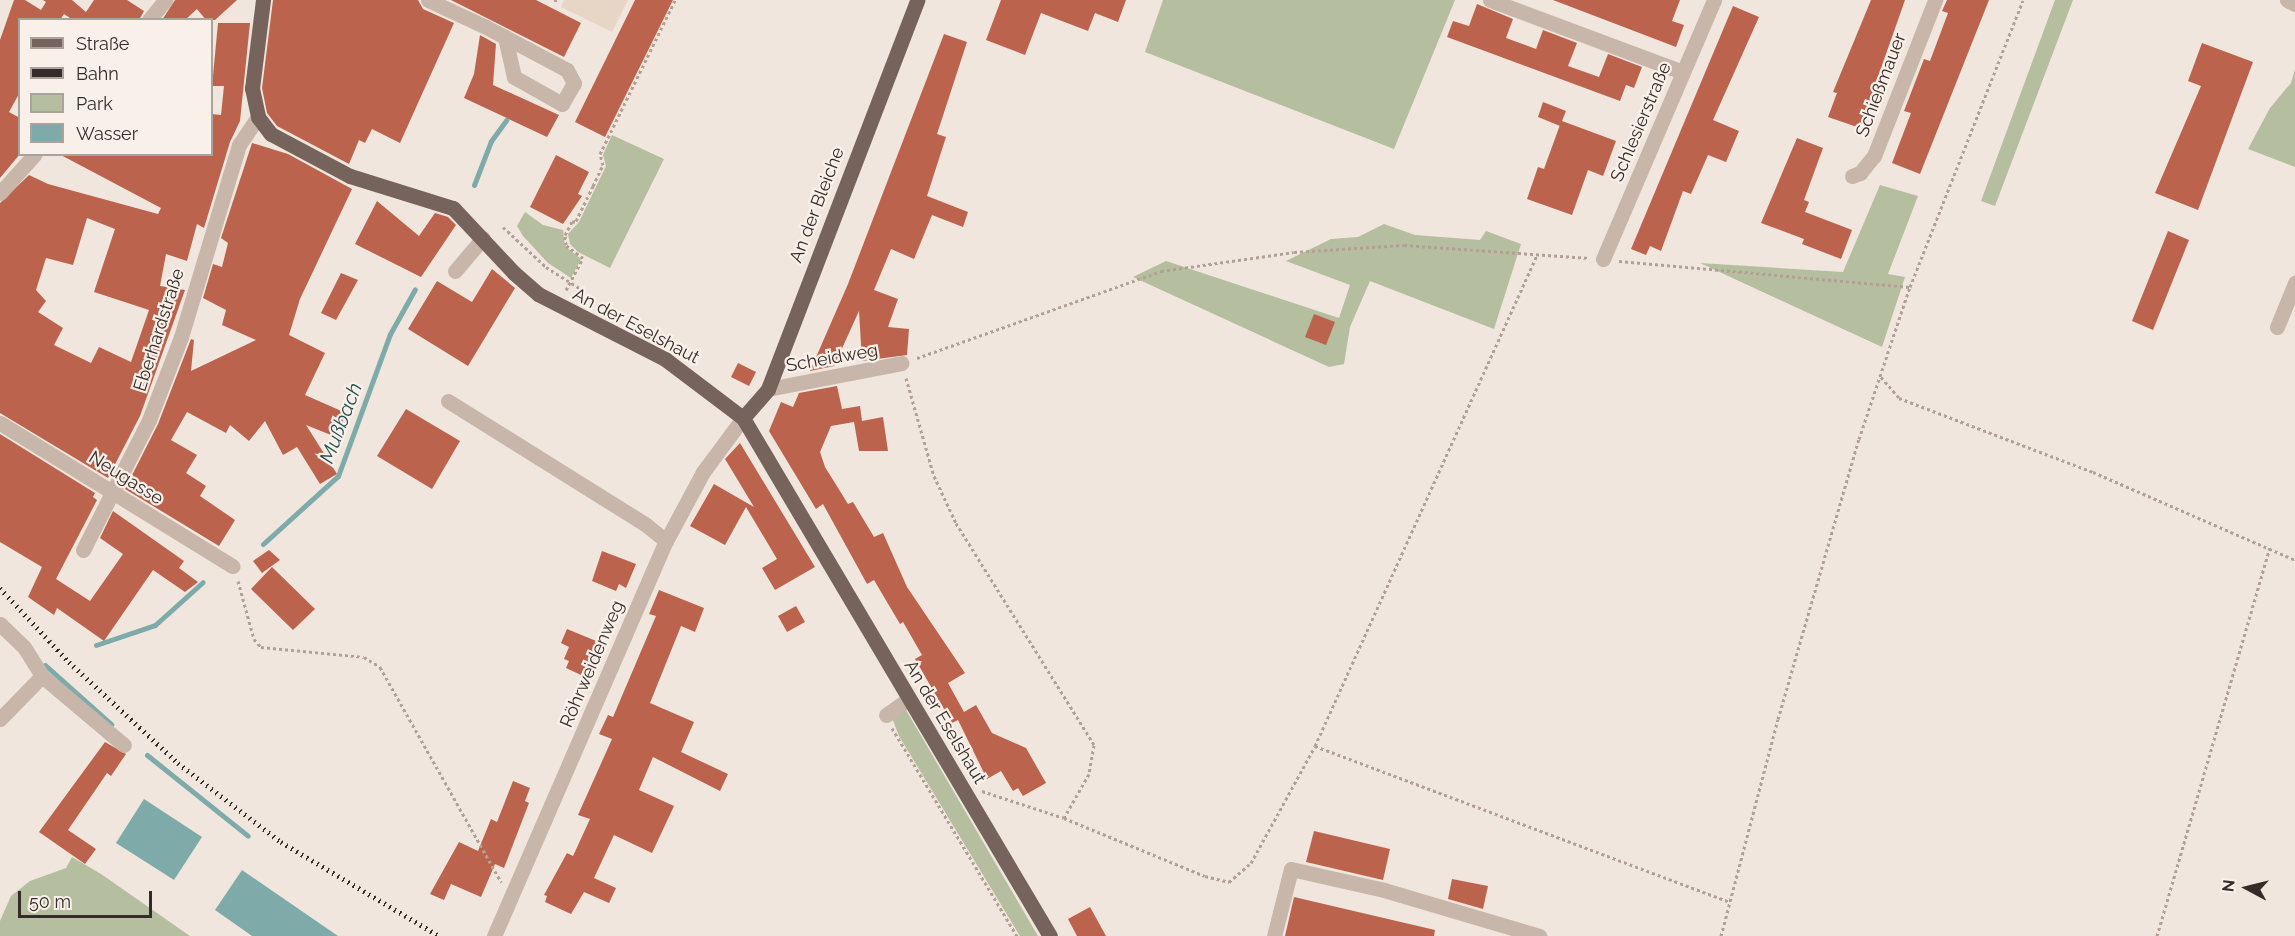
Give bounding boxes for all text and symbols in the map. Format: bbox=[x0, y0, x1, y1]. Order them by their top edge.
legend bbox=[18, 18, 213, 156]
street label: Schießmauer bbox=[1851, 30, 1911, 140]
text: Straße bbox=[76, 33, 129, 54]
street label: Schlesierstraße bbox=[1606, 59, 1676, 185]
text: Bahn bbox=[76, 63, 119, 84]
text: Park bbox=[76, 93, 113, 114]
text: Wasser bbox=[76, 123, 138, 144]
street label: An der Bleiche bbox=[785, 144, 849, 266]
street label: Eberhardstraße bbox=[129, 266, 189, 394]
street label: An der Eselshaut bbox=[569, 283, 703, 369]
street label: Scheidweg bbox=[784, 339, 880, 377]
water label: Mußbach bbox=[315, 379, 367, 467]
street label: Neugasse bbox=[85, 447, 167, 509]
street label: Röhrweidenweg bbox=[556, 597, 628, 731]
street label: An der Eselshaut bbox=[900, 656, 990, 788]
north arrow bbox=[2217, 858, 2277, 918]
scale bar bbox=[21, 879, 154, 917]
text: N bbox=[2218, 879, 2239, 893]
text: 50 m bbox=[29, 891, 71, 912]

